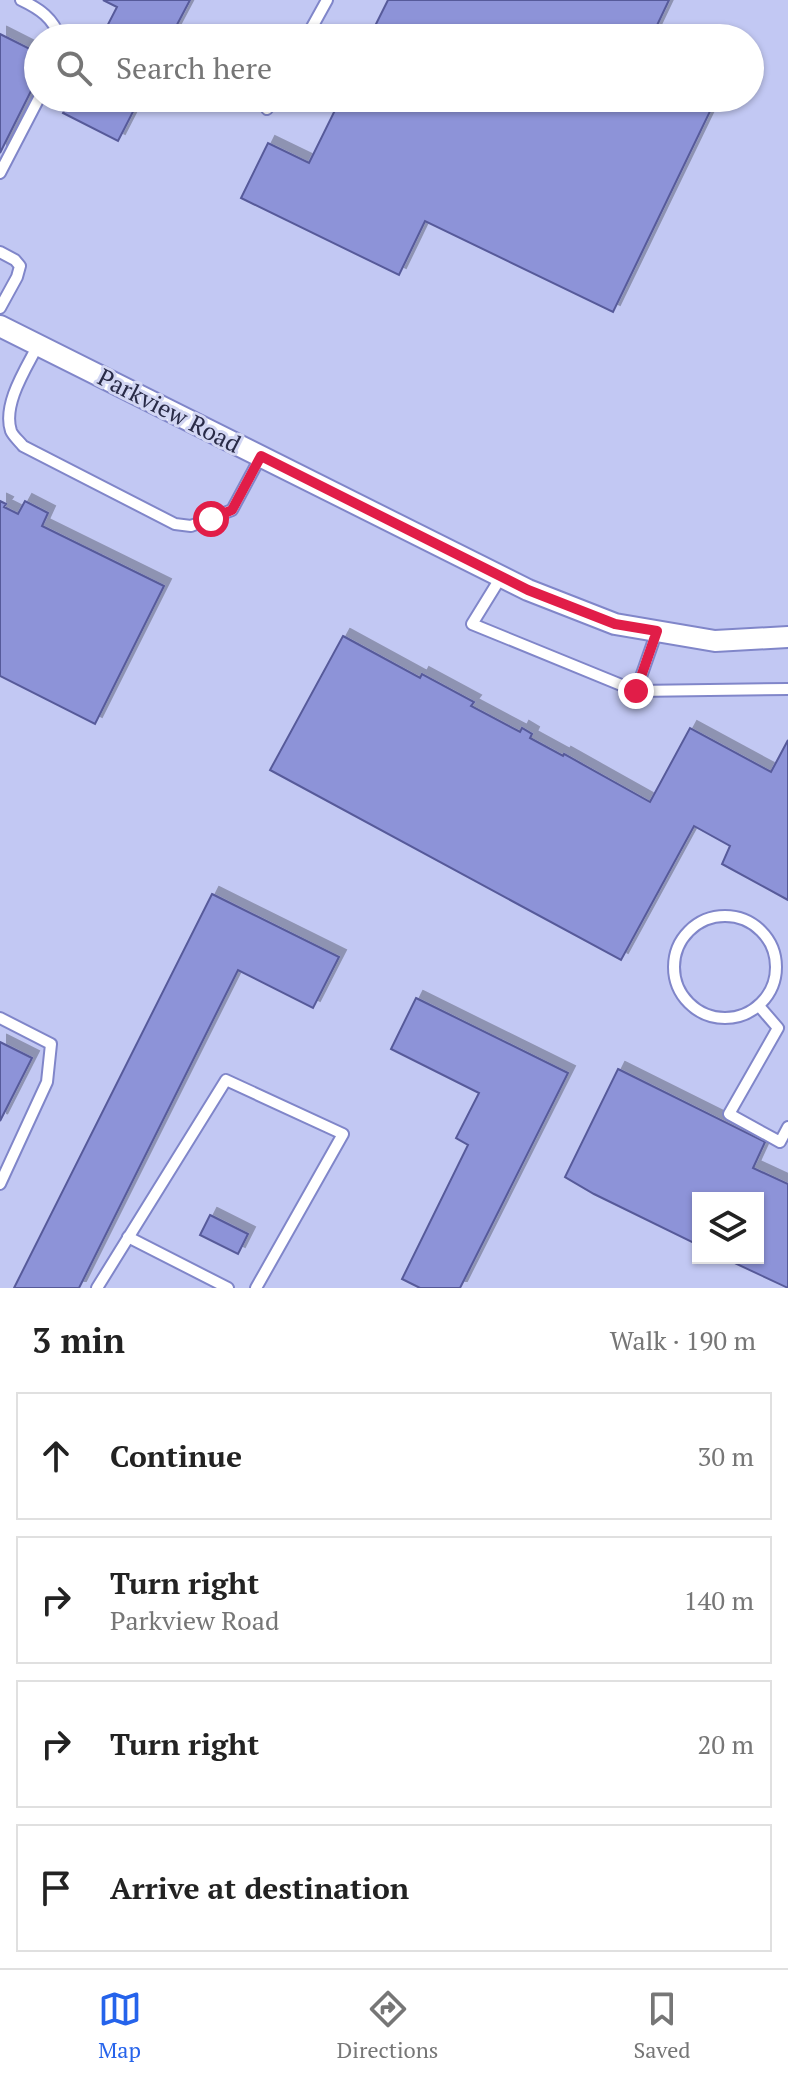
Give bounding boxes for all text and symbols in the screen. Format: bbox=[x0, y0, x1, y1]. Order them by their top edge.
search box bbox=[24, 24, 764, 112]
icon: search bbox=[52, 46, 96, 90]
text: Search here bbox=[116, 48, 272, 88]
street label: Parkview Road bbox=[93, 360, 246, 460]
route start bbox=[193, 501, 229, 537]
route end bbox=[618, 673, 654, 709]
map controls bbox=[692, 1192, 764, 1264]
button: layers bbox=[692, 1192, 764, 1264]
text: 3 min bbox=[32, 1318, 125, 1363]
text: Walk · 190 m bbox=[610, 1323, 756, 1357]
icon: ahead bbox=[34, 1434, 78, 1478]
text: Continue bbox=[110, 1436, 242, 1476]
text: 30 m bbox=[698, 1439, 754, 1473]
text: Turn right bbox=[110, 1563, 259, 1603]
icon: right bbox=[34, 1578, 78, 1622]
text: 140 m bbox=[684, 1583, 754, 1617]
text: Parkview Road bbox=[110, 1603, 279, 1637]
icon: right bbox=[34, 1722, 78, 1766]
text: Turn right bbox=[110, 1724, 259, 1764]
text: 20 m bbox=[698, 1727, 754, 1761]
icon: arrive bbox=[34, 1866, 78, 1910]
text: Arrive at destination bbox=[110, 1868, 409, 1908]
tab: Map bbox=[98, 1987, 142, 2064]
tab: Directions bbox=[337, 1987, 438, 2064]
tab: Saved bbox=[633, 1987, 690, 2064]

